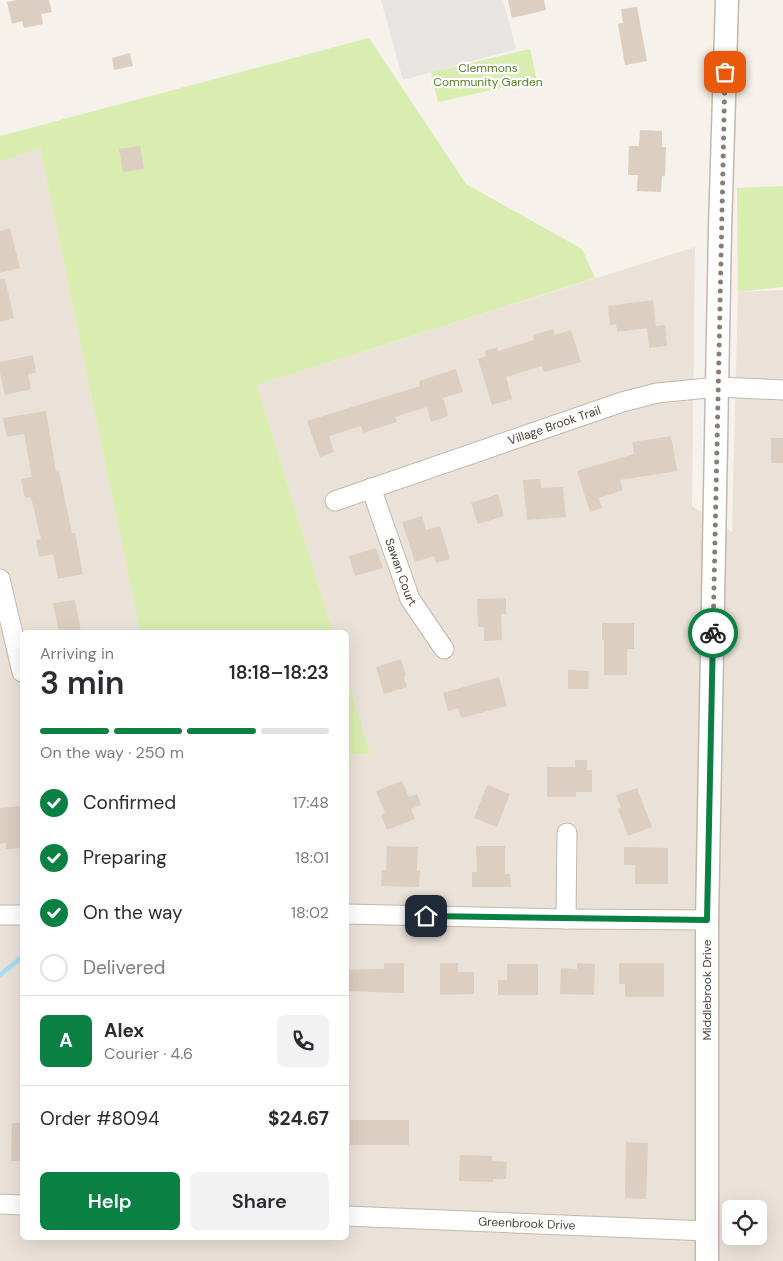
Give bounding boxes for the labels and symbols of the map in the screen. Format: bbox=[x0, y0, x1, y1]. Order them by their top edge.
pin bbox=[704, 51, 746, 93]
park label: Clemmons Community Garden bbox=[433, 60, 543, 90]
street label: Village Brook Trail bbox=[506, 402, 603, 449]
street label: Sawan Court bbox=[381, 536, 421, 609]
courier bbox=[688, 608, 738, 658]
pin bbox=[405, 895, 447, 937]
street label: Middlebrook Drive bbox=[699, 939, 715, 1041]
street label: Greenbrook Drive bbox=[478, 1213, 576, 1234]

